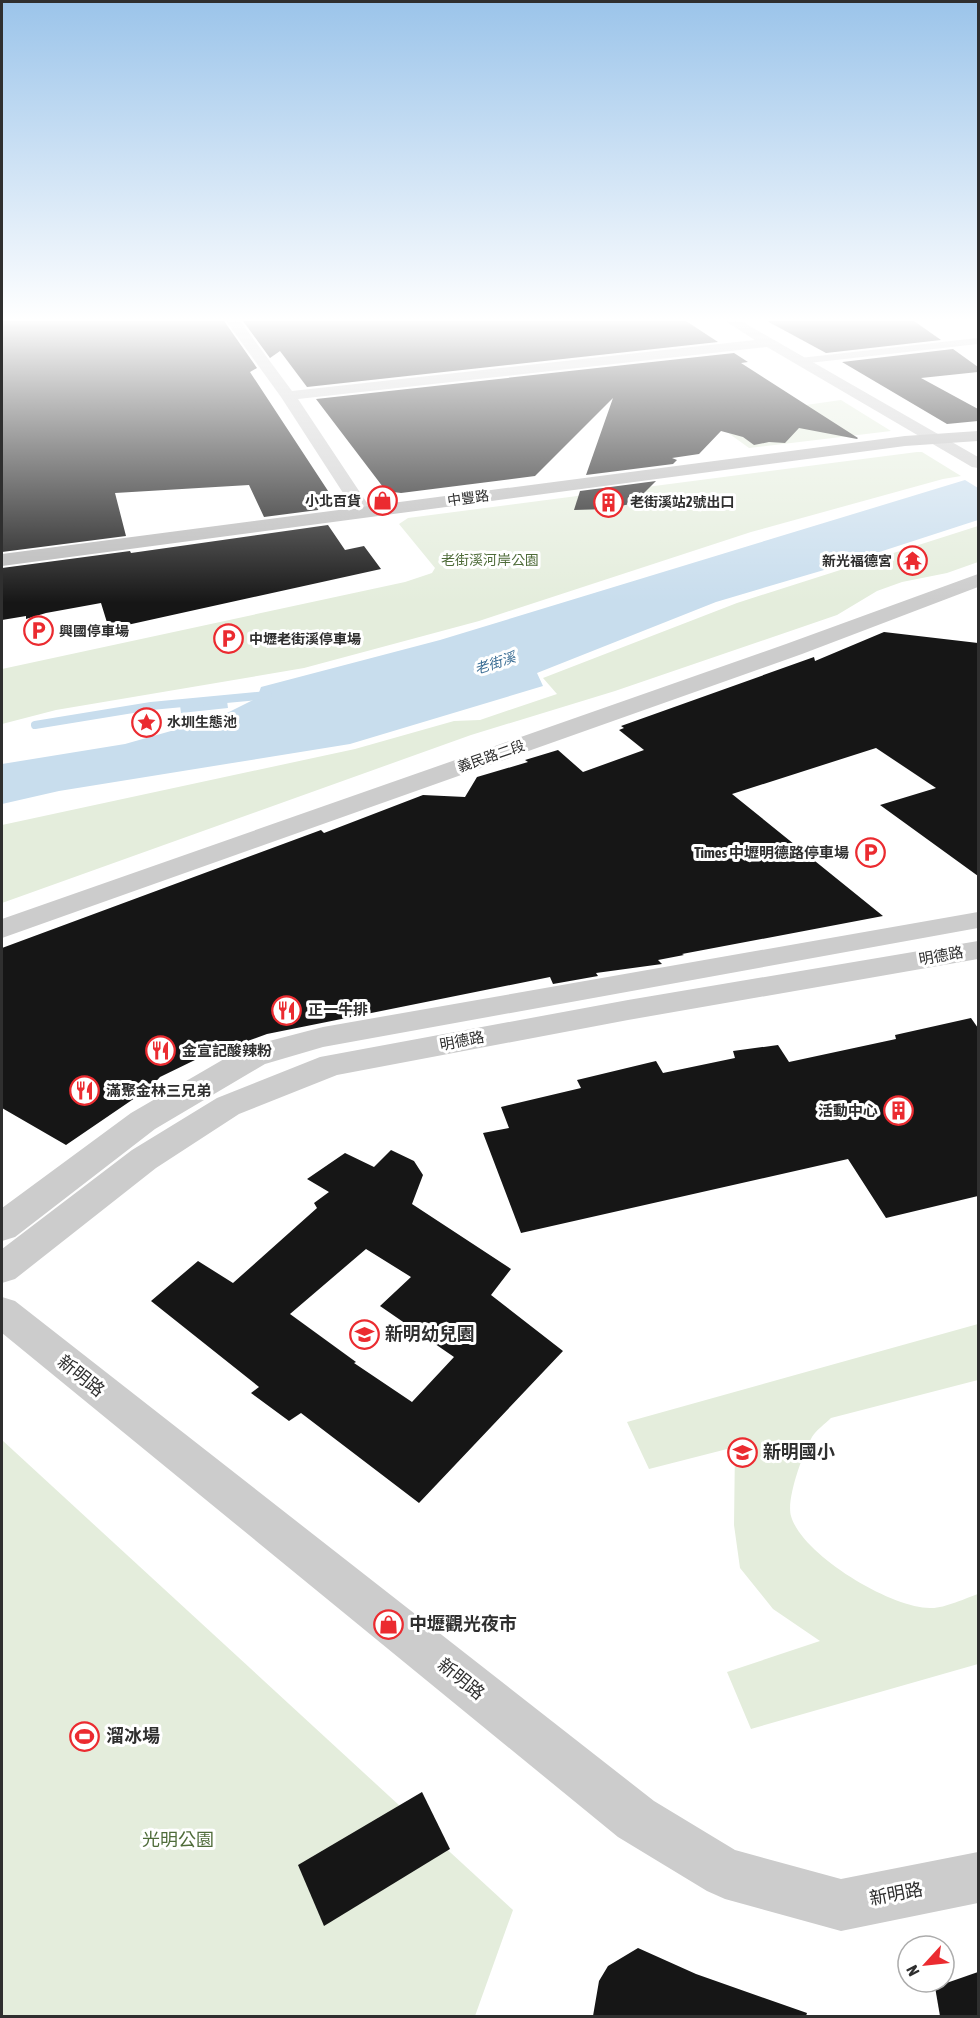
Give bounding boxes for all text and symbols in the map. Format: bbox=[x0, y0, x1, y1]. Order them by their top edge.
shop icon: 小北百貨 bbox=[366, 485, 398, 517]
building icon: 老街溪站2號出口 bbox=[593, 486, 625, 518]
street label: 中豐路 bbox=[446, 487, 490, 509]
place label: 小北百貨 bbox=[305, 493, 361, 509]
place label: 老街溪站2號出口 bbox=[630, 494, 735, 510]
temple icon: 新光福德宮 bbox=[897, 545, 929, 577]
park label: 老街溪河岸公園 bbox=[441, 552, 539, 568]
place label: 新光福德宮 bbox=[822, 553, 892, 569]
parking icon: 興國停車場 bbox=[22, 615, 54, 647]
place label: 興國停車場 bbox=[59, 623, 129, 639]
parking icon: 中壢老街溪停車場 bbox=[212, 623, 244, 655]
place label: 中壢老街溪停車場 bbox=[249, 631, 361, 647]
water label: 老街溪 bbox=[473, 648, 519, 677]
place icon: 水圳生態池 bbox=[130, 706, 162, 738]
place label: 水圳生態池 bbox=[167, 714, 237, 730]
street label: 義民路二段 bbox=[455, 737, 527, 775]
parking icon: Times 中壢明德路停車場 bbox=[854, 837, 886, 869]
place label: Times 中壢明德路停車場 bbox=[694, 844, 849, 861]
street label: 明德路 bbox=[917, 943, 965, 968]
restaurant icon: 正一牛排 bbox=[271, 994, 303, 1026]
place label: 正一牛排 bbox=[308, 1001, 368, 1018]
street label: 明德路 bbox=[438, 1028, 486, 1053]
restaurant icon: 金宣記酸辣粉 bbox=[145, 1035, 177, 1067]
place label: 金宣記酸辣粉 bbox=[182, 1042, 272, 1059]
restaurant icon: 滿聚金林三兄弟 bbox=[69, 1075, 101, 1107]
place label: 滿聚金林三兄弟 bbox=[106, 1082, 211, 1099]
building icon: 活動中心 bbox=[883, 1095, 915, 1127]
place label: 活動中心 bbox=[818, 1102, 878, 1119]
school or university icon: 新明幼兒園 bbox=[348, 1318, 380, 1350]
place label: 新明幼兒園 bbox=[385, 1323, 475, 1344]
street label: 新明路 bbox=[54, 1350, 109, 1401]
school or university icon: 新明國小 bbox=[726, 1436, 758, 1468]
place label: 新明國小 bbox=[763, 1441, 835, 1462]
shop icon: 中壢觀光夜市 bbox=[372, 1608, 404, 1640]
place label: 中壢觀光夜市 bbox=[409, 1613, 517, 1634]
street label: 新明路 bbox=[434, 1653, 489, 1704]
sports icon: 溜冰場 bbox=[69, 1720, 101, 1752]
place label: 溜冰場 bbox=[106, 1725, 160, 1746]
park label: 光明公園 bbox=[142, 1829, 214, 1850]
street label: 新明路 bbox=[867, 1878, 924, 1909]
north arrow bbox=[896, 1934, 956, 1994]
text: N bbox=[902, 1963, 923, 1979]

